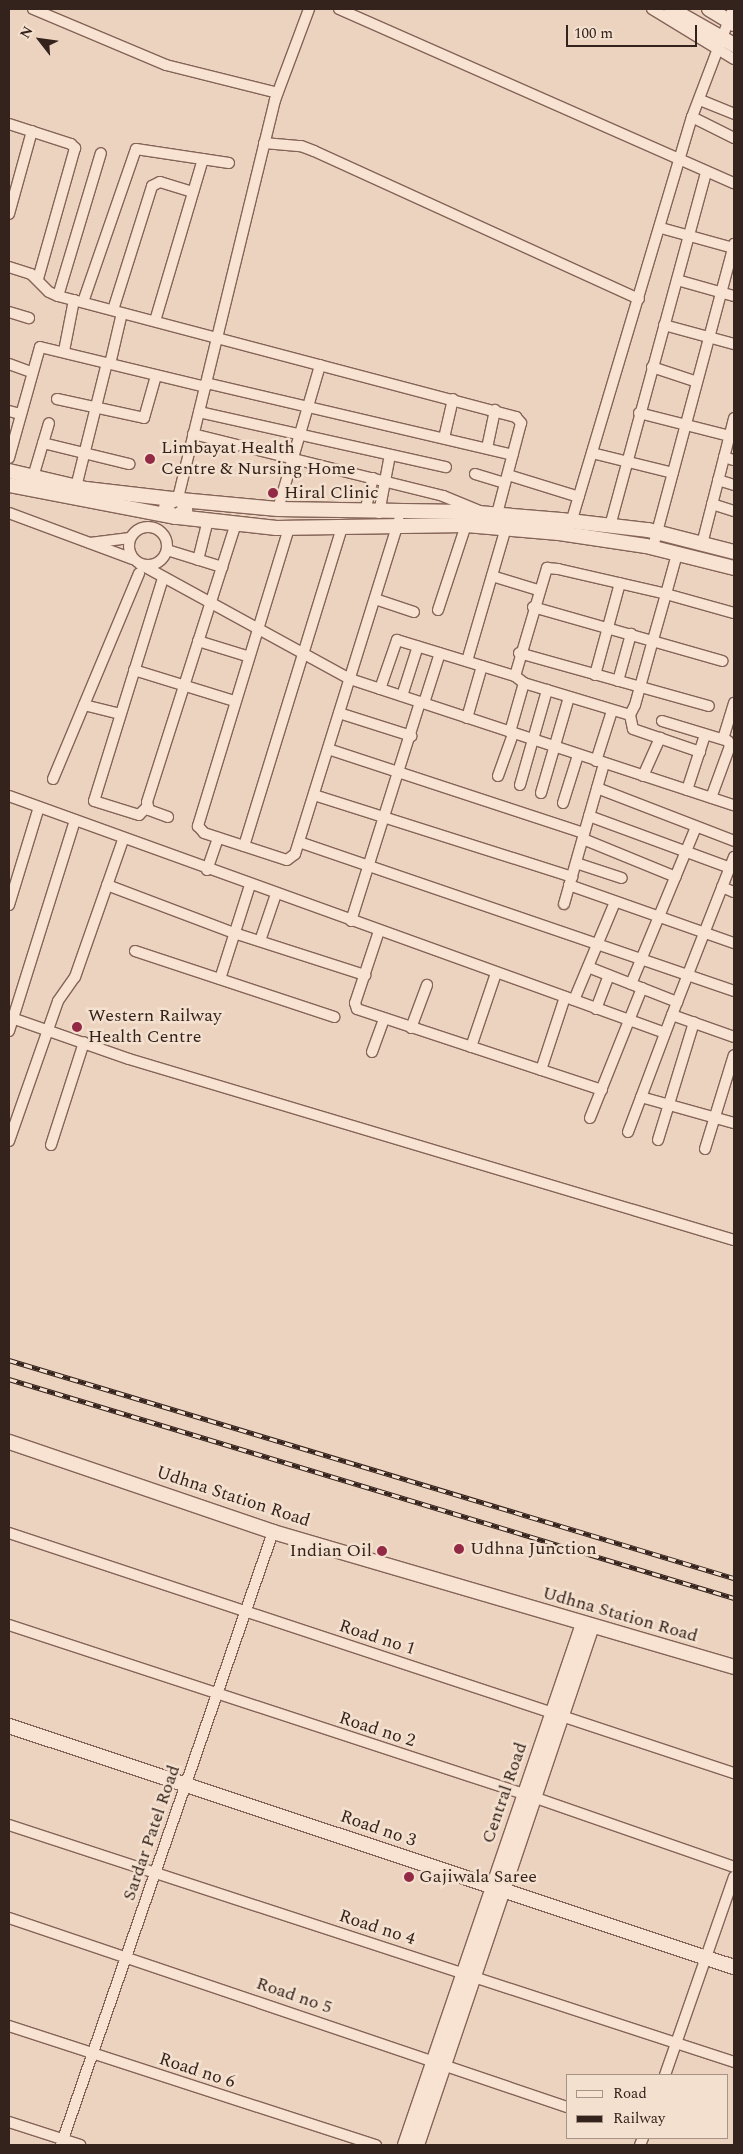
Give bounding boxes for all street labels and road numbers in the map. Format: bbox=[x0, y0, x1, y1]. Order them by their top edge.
street label: Udhna Station Road bbox=[153, 1462, 313, 1532]
street label: Udhna Station Road bbox=[540, 1582, 700, 1648]
street label: Road no 1 bbox=[336, 1616, 418, 1660]
street label: Road no 2 bbox=[336, 1708, 418, 1752]
street label: Central Road bbox=[478, 1740, 532, 1846]
street label: Sardar Patel Road bbox=[119, 1762, 185, 1904]
street label: Road no 3 bbox=[337, 1806, 419, 1852]
street label: Road no 4 bbox=[336, 1906, 418, 1950]
street label: Road no 5 bbox=[253, 1973, 335, 2019]
street label: Road no 6 bbox=[156, 2049, 238, 2093]

